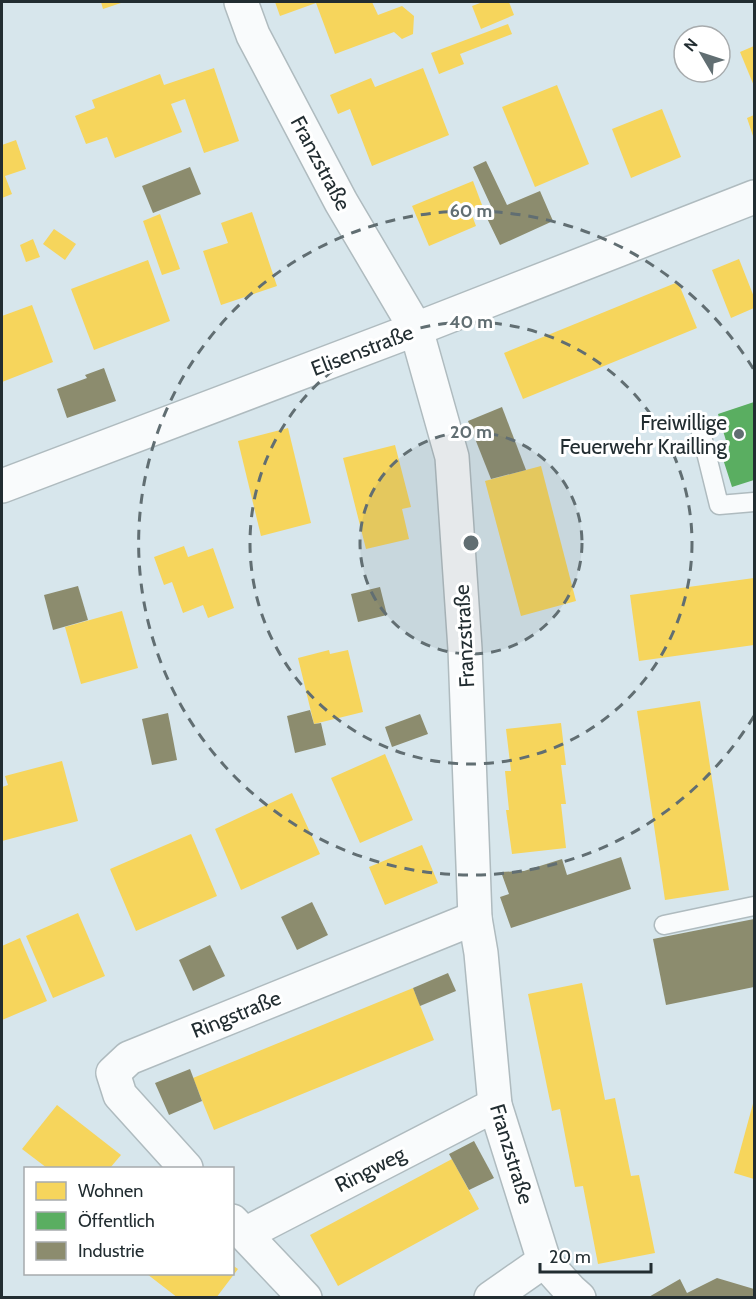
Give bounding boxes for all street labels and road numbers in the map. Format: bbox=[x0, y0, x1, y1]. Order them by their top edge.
street label: Franzstraße bbox=[286, 112, 356, 215]
street label: Elisenstraße bbox=[307, 319, 417, 381]
street label: Franzstraße bbox=[449, 584, 479, 688]
street label: Ringstraße bbox=[188, 985, 285, 1043]
street label: Franzstraße bbox=[485, 1101, 539, 1207]
street label: Ringweg bbox=[331, 1140, 410, 1197]

